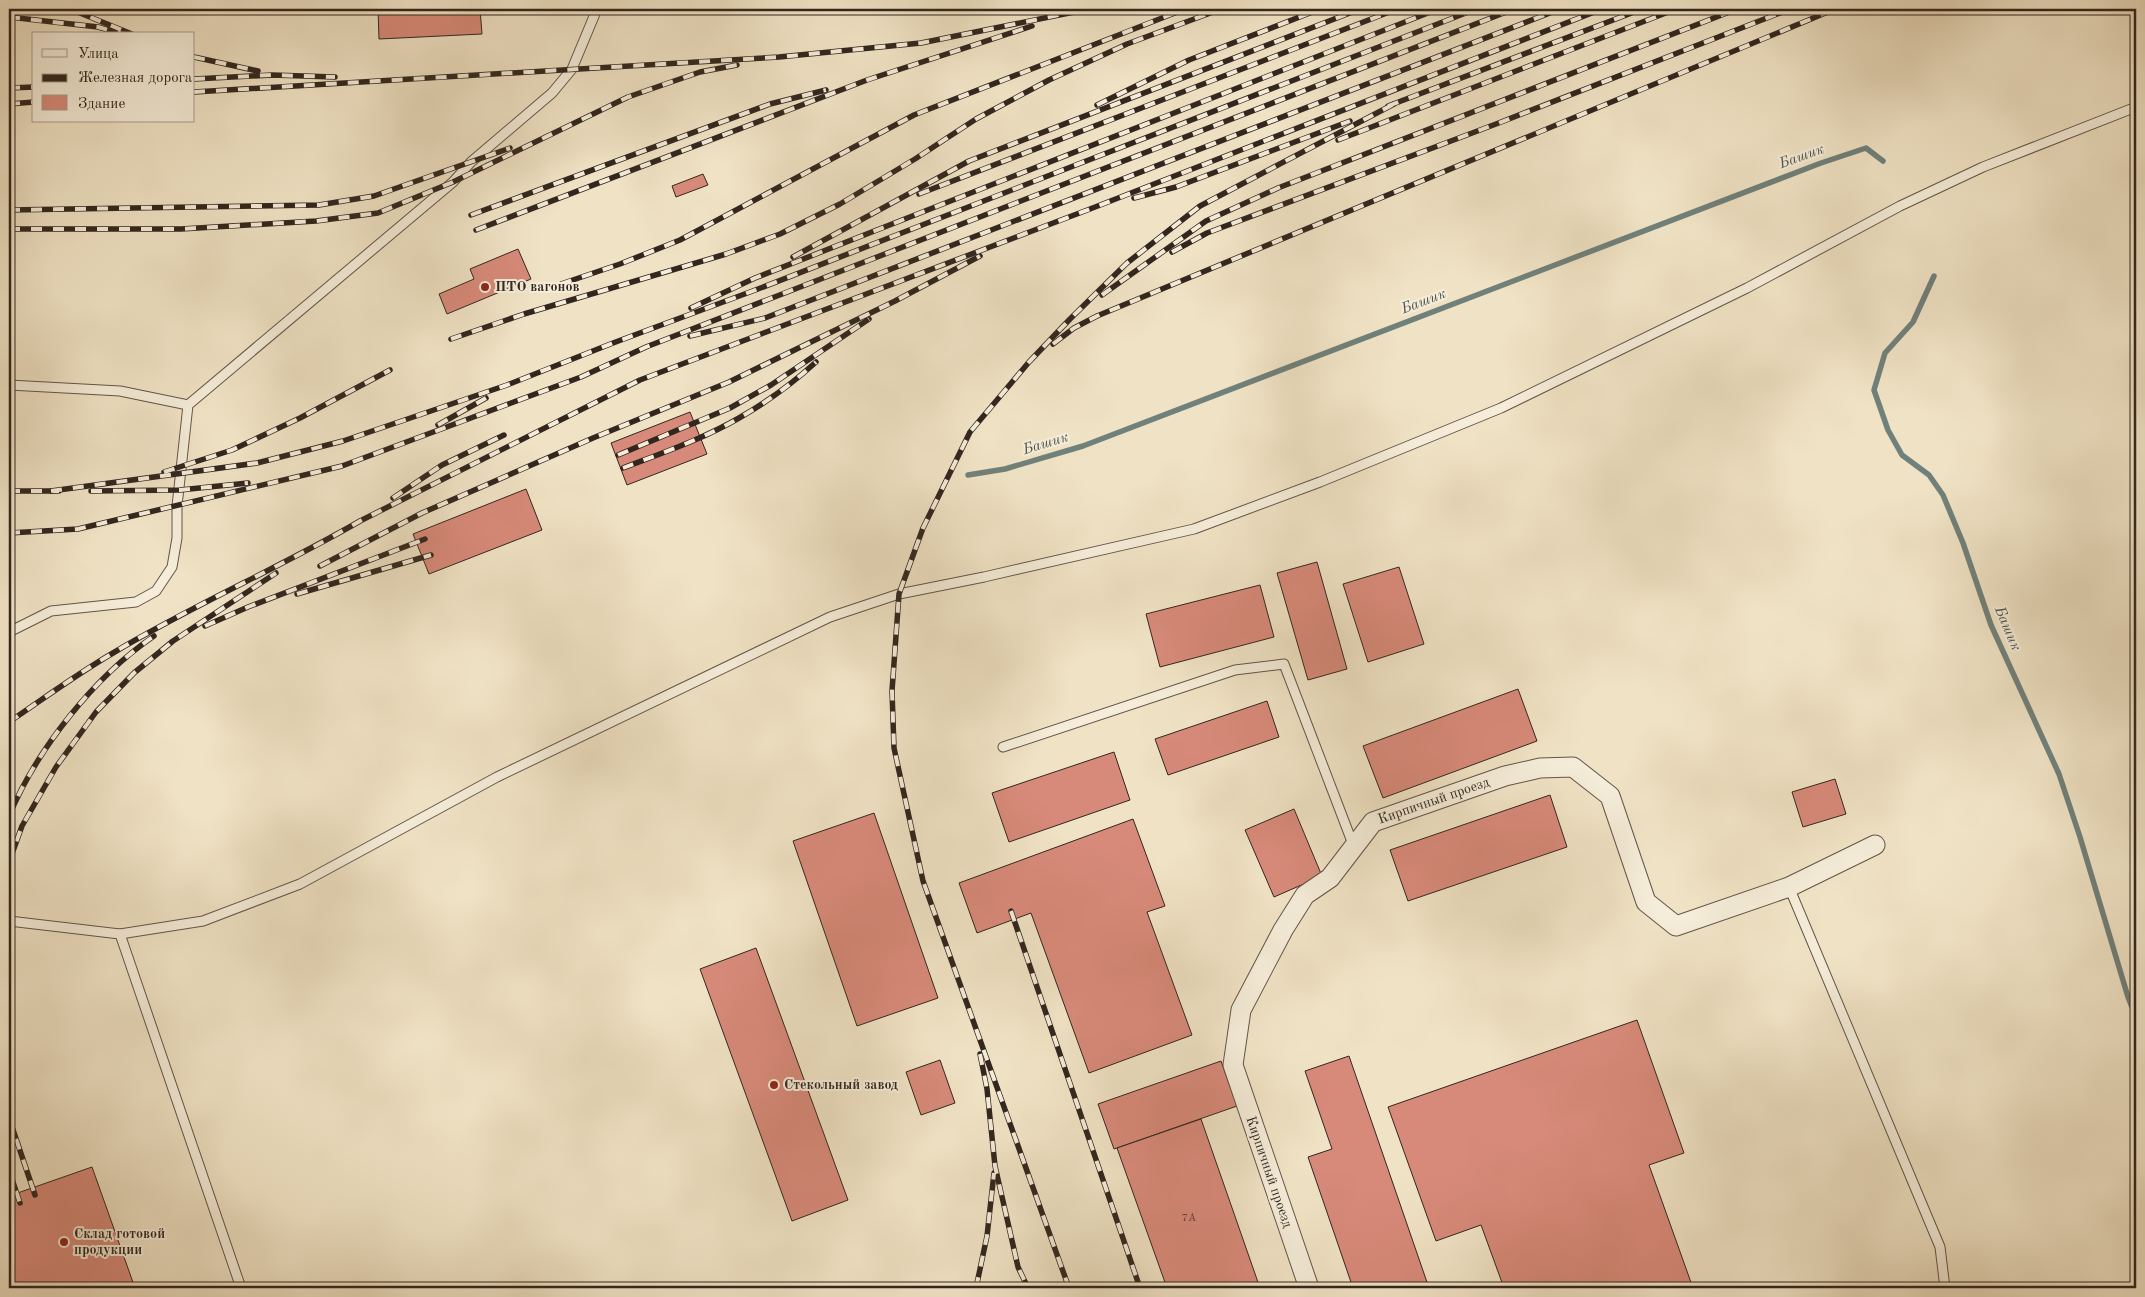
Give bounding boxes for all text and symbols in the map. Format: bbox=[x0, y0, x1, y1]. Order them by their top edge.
legend bbox=[32, 32, 195, 122]
text: Улица bbox=[78, 47, 119, 62]
text: Железная дорога bbox=[78, 71, 193, 86]
text: Здание bbox=[78, 97, 125, 112]
water label: Башик bbox=[1777, 142, 1826, 172]
place label: ПТО вагонов bbox=[495, 280, 579, 294]
marker: ПТО вагонов bbox=[479, 281, 491, 293]
water label: Башик bbox=[1399, 287, 1448, 318]
water label: Башик bbox=[1021, 430, 1070, 458]
water label: Башик bbox=[1991, 604, 2023, 653]
street label: Кирпичный проезд bbox=[1376, 775, 1491, 827]
place label: Стекольный завод bbox=[784, 1078, 898, 1092]
marker: Стекольный завод bbox=[768, 1079, 780, 1091]
street label: Кирпичный проезд bbox=[1243, 1115, 1295, 1230]
house number: 7А bbox=[1182, 1213, 1197, 1224]
place label: Склад готовой продукции bbox=[74, 1227, 165, 1257]
marker: Склад готовой продукции bbox=[58, 1236, 70, 1248]

